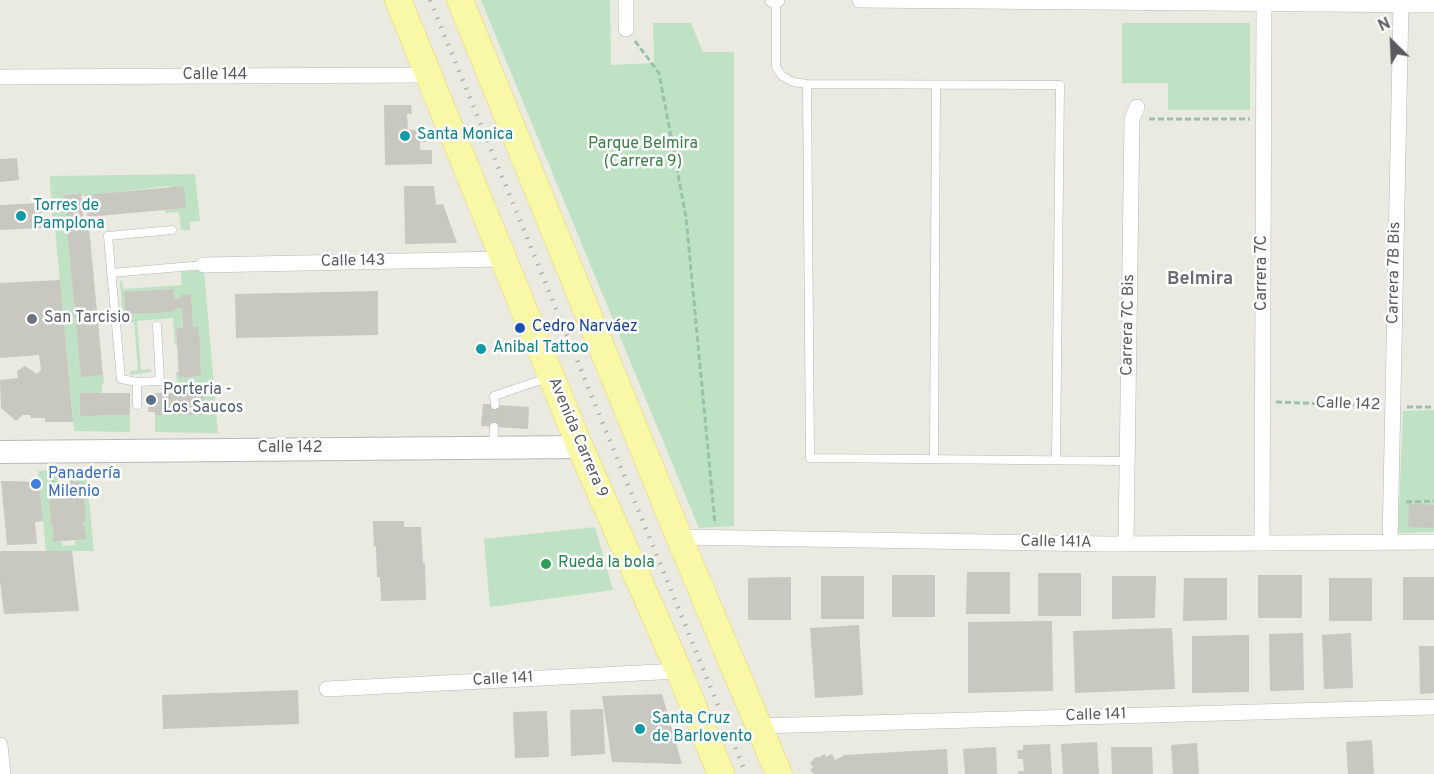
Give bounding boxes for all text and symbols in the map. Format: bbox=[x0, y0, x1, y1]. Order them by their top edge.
north arrow bbox=[1362, 12, 1422, 72]
text: N bbox=[1375, 14, 1394, 37]
street label: Calle 144 bbox=[182, 66, 248, 86]
place label: Santa Monica bbox=[417, 126, 513, 146]
marker: Santa Monica bbox=[398, 129, 412, 143]
park label: Parque Belmira (Carrera 9) bbox=[588, 135, 698, 173]
place label: Torres de Pamplona bbox=[33, 197, 105, 235]
marker: Torres de Pamplona bbox=[14, 209, 28, 223]
street label: Carrera 7B Bis bbox=[1385, 222, 1405, 324]
street label: Carrera 7C bbox=[1253, 235, 1273, 311]
street label: Calle 143 bbox=[320, 252, 386, 272]
district label: Belmira bbox=[1167, 269, 1233, 291]
street label: Carrera 7C Bis bbox=[1119, 274, 1139, 376]
place label: San Tarcisio bbox=[44, 309, 130, 329]
marker: San Tarcisio bbox=[25, 312, 39, 326]
place label: Cedro Narváez bbox=[532, 318, 638, 338]
marker: Cedro Narváez bbox=[513, 321, 527, 335]
place label: Anibal Tattoo bbox=[493, 339, 589, 359]
marker: Anibal Tattoo bbox=[474, 342, 488, 356]
street label: Avenida Carrera 9 bbox=[543, 375, 611, 501]
place label: Porteria - Los Saucos bbox=[163, 381, 243, 419]
marker: Porteria - Los Saucos bbox=[144, 393, 158, 407]
street label: Calle 142 bbox=[1315, 394, 1381, 416]
street label: Calle 142 bbox=[258, 439, 322, 459]
place label: Panadería Milenio bbox=[48, 465, 121, 503]
marker: Panadería Milenio bbox=[29, 477, 43, 491]
street label: Calle 141A bbox=[1020, 533, 1092, 553]
place label: Rueda la bola bbox=[558, 554, 655, 574]
marker: Rueda la bola bbox=[539, 557, 553, 571]
street label: Calle 141 bbox=[472, 669, 534, 691]
street label: Calle 141 bbox=[1065, 705, 1127, 727]
place label: Santa Cruz de Barlovento bbox=[652, 710, 752, 748]
marker: Santa Cruz de Barlovento bbox=[633, 722, 647, 736]

